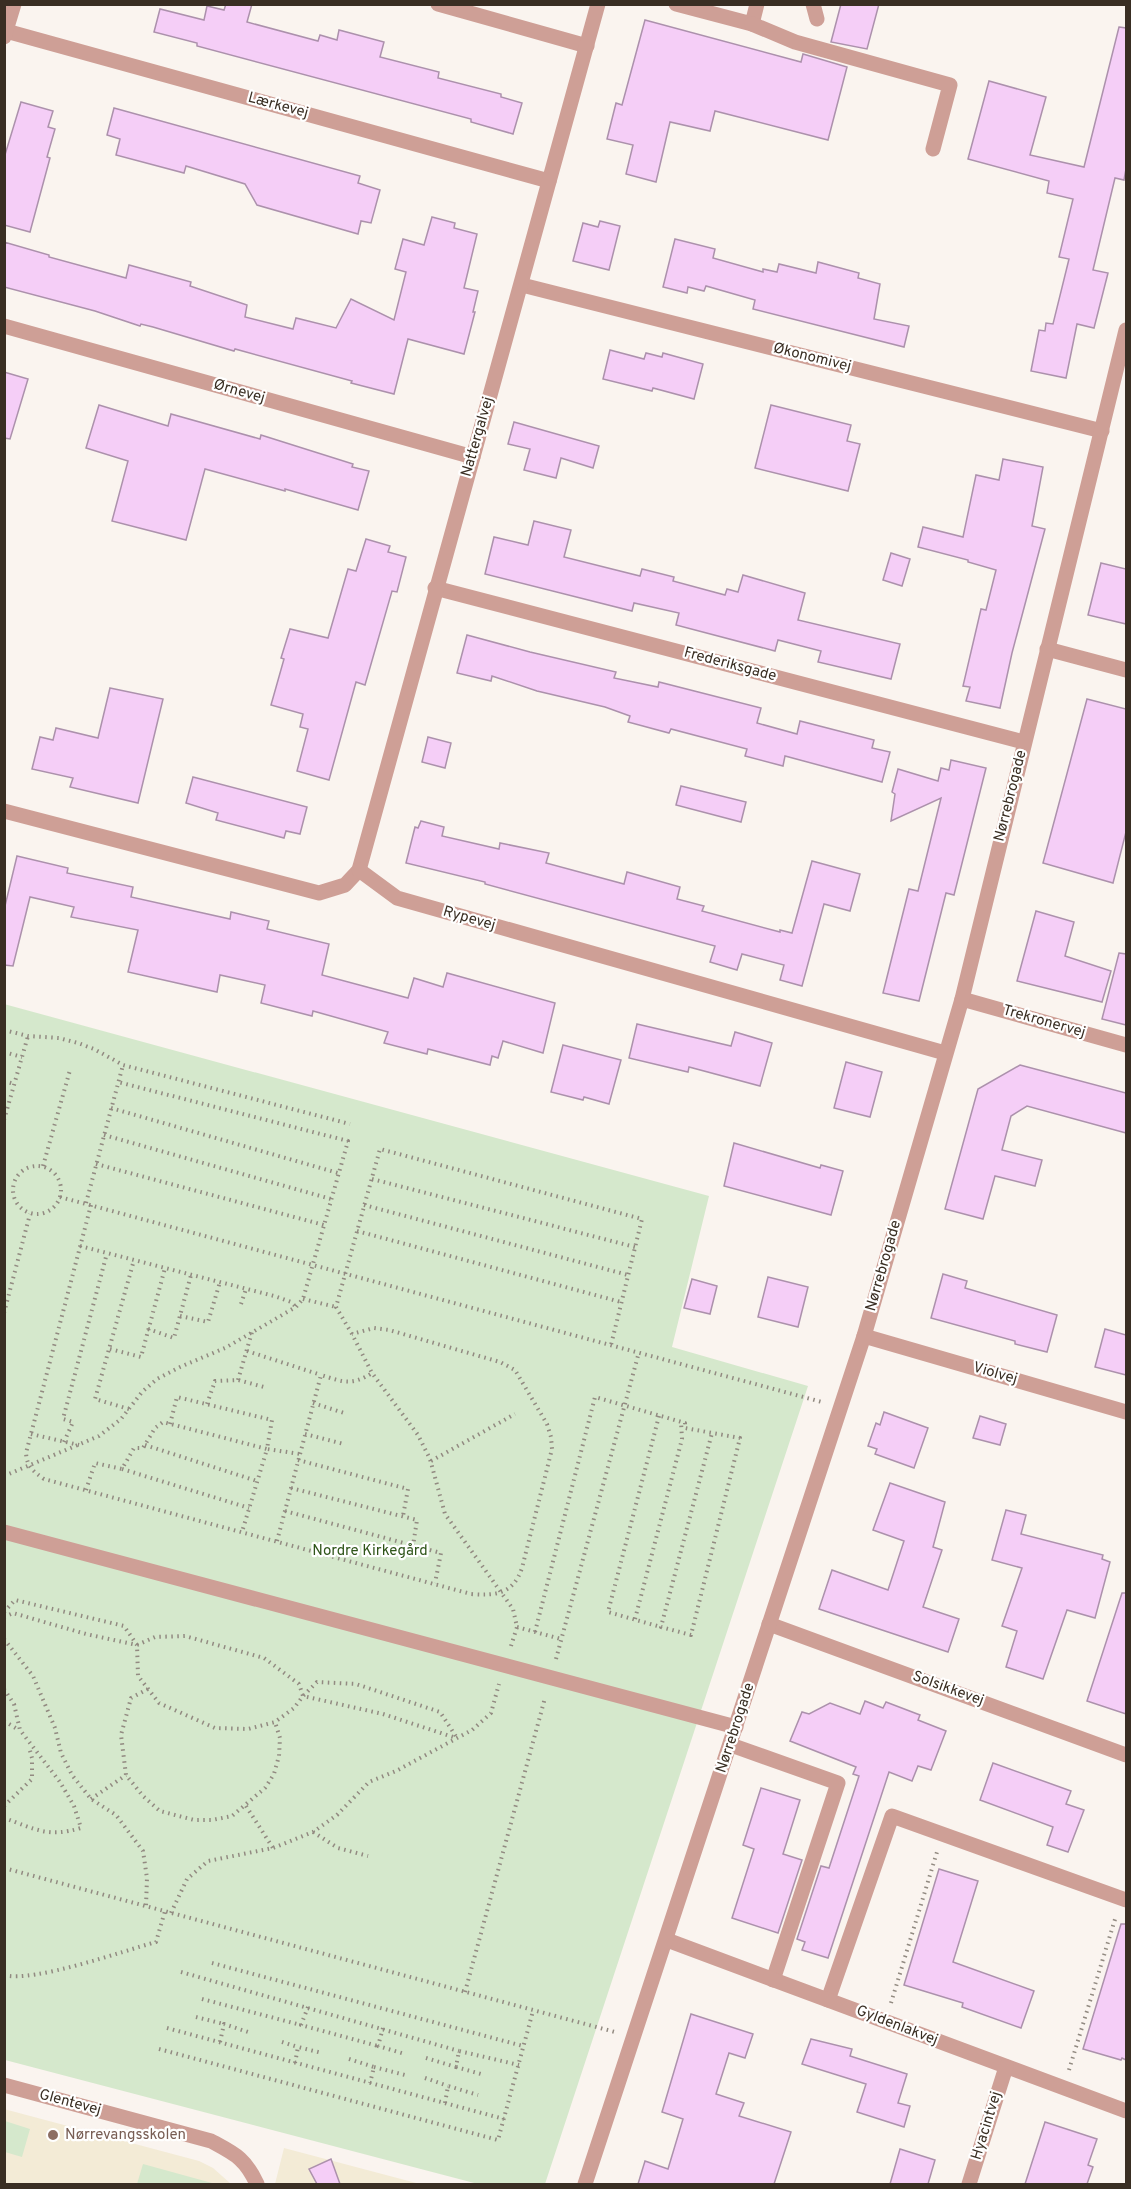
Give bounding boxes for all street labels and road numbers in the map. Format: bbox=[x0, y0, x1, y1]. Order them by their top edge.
street label: Lærkevej bbox=[246, 89, 310, 123]
street label: Økonomivej bbox=[771, 339, 853, 377]
street label: Ørnevej bbox=[211, 376, 267, 408]
street label: Nattergalvej bbox=[458, 395, 498, 479]
street label: Frederiksgade bbox=[682, 644, 778, 686]
street label: Nørrebrogade bbox=[990, 748, 1032, 844]
street label: Rypevej bbox=[441, 902, 497, 936]
street label: Trekronervej bbox=[1000, 1001, 1088, 1043]
street label: Nørrebrogade bbox=[862, 1218, 906, 1314]
street label: Violvej bbox=[971, 1359, 1019, 1389]
street label: Solsikkevej bbox=[910, 1667, 986, 1711]
street label: Nørrebrogade bbox=[712, 1680, 760, 1776]
street label: Gyldenlakvej bbox=[853, 2002, 941, 2050]
street label: Glentevej bbox=[37, 2086, 103, 2120]
street label: Hyacintvej bbox=[968, 2089, 1006, 2163]

